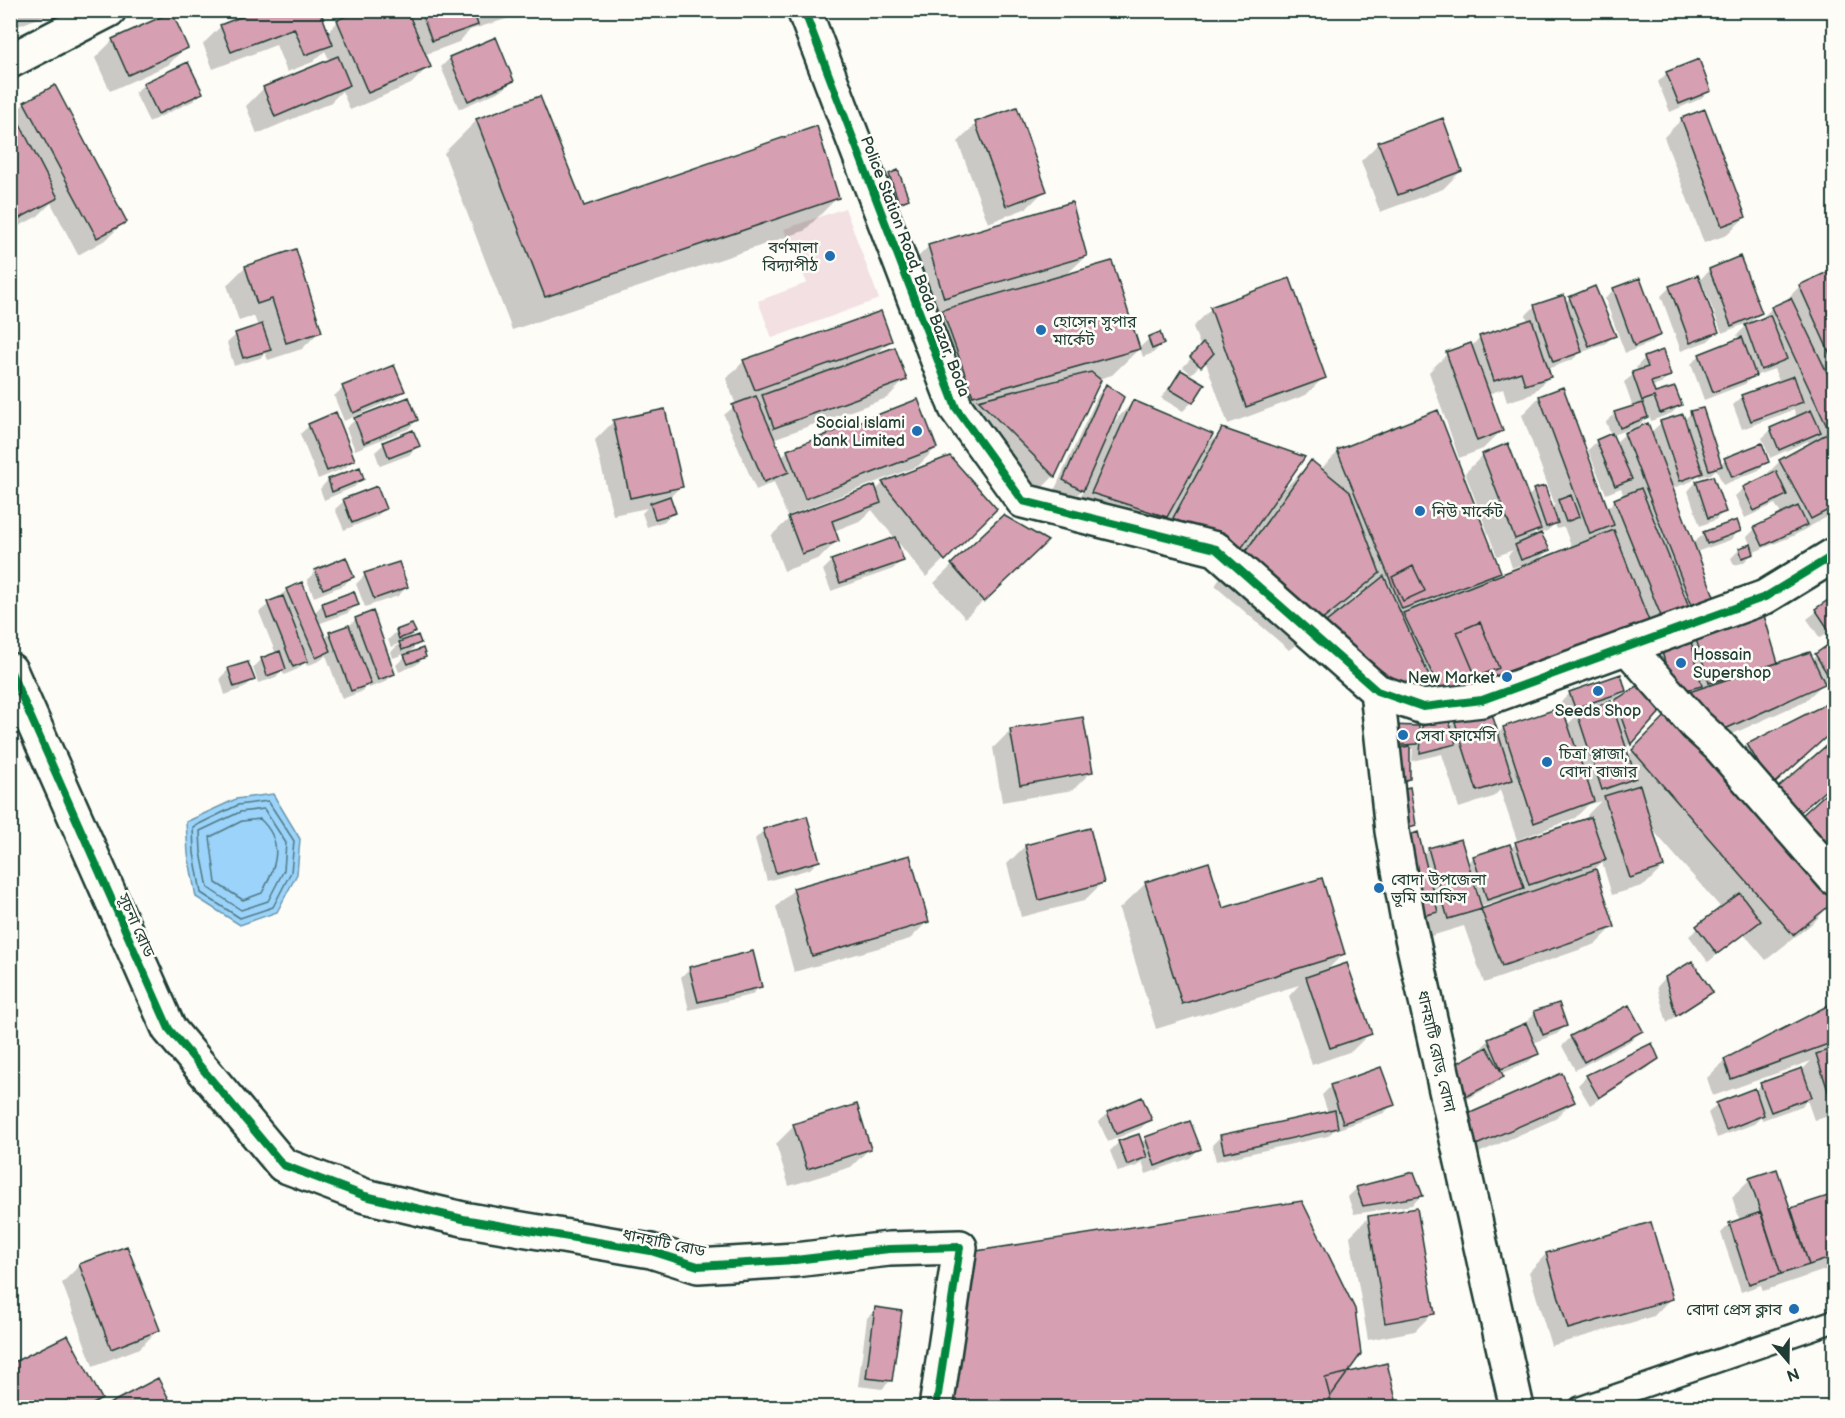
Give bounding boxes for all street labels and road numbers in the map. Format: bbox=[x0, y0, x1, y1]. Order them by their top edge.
street label: Police Station Road, Boda Bazar, Boda bbox=[856, 133, 973, 400]
street label: সূচনা রোড bbox=[113, 890, 158, 961]
street label: ধানহাটি রোড, বোদা bbox=[1412, 988, 1460, 1115]
street label: ধানহাটি রোড bbox=[620, 1224, 708, 1262]

